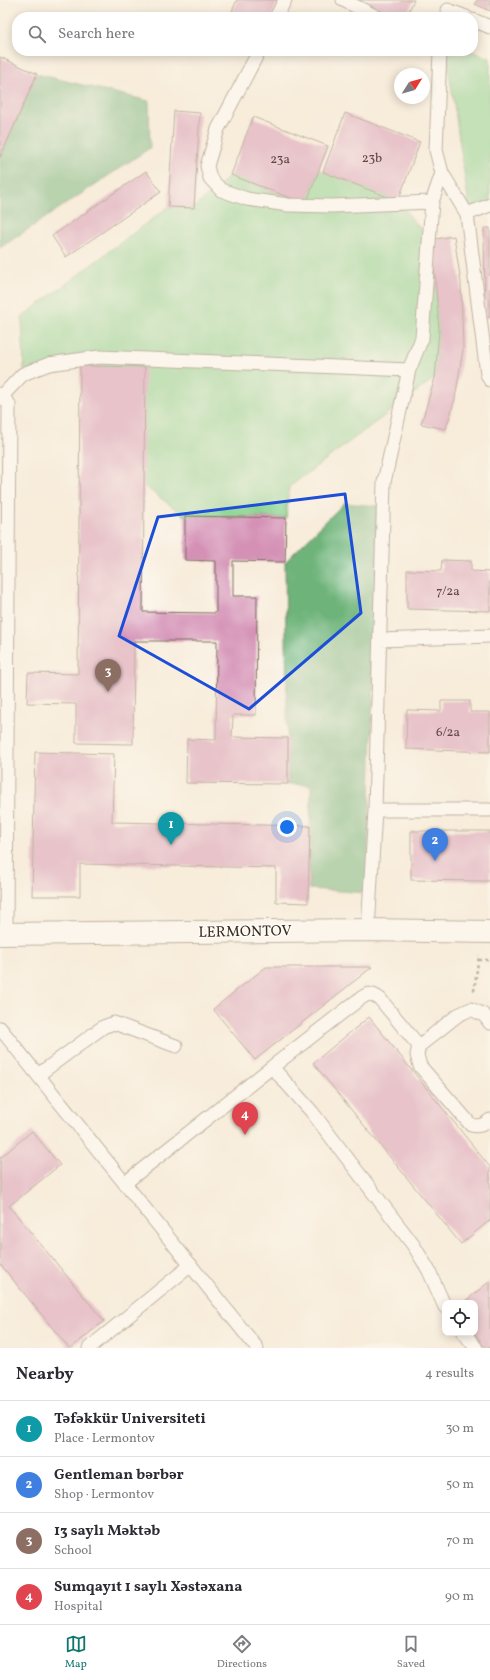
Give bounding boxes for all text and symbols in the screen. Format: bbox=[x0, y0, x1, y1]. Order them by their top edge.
search box bbox=[12, 12, 478, 56]
icon: search bbox=[26, 23, 48, 45]
text: Search here bbox=[58, 24, 135, 45]
north arrow bbox=[394, 68, 430, 104]
house number: 23b bbox=[362, 150, 382, 168]
house number: 23a bbox=[270, 151, 290, 169]
house number: 7/2a bbox=[436, 583, 460, 601]
pin: 3 bbox=[95, 659, 121, 692]
house number: 6/2a bbox=[436, 724, 460, 742]
pin: 1 bbox=[158, 812, 184, 845]
your location bbox=[277, 817, 297, 837]
pin: 2 bbox=[422, 828, 448, 861]
street label: LERMONTOV bbox=[198, 921, 292, 944]
pin: 4 bbox=[232, 1102, 258, 1135]
map controls bbox=[442, 1300, 478, 1336]
button: locate bbox=[442, 1300, 478, 1336]
text: Nearby bbox=[16, 1363, 74, 1386]
text: 4 results bbox=[425, 1365, 474, 1383]
text: Təfəkkür Universiteti bbox=[54, 1409, 206, 1430]
text: 1 bbox=[26, 1420, 32, 1438]
text: 30 m bbox=[446, 1420, 474, 1438]
text: Place · Lermontov bbox=[54, 1430, 155, 1448]
text: Gentleman bәrbәr bbox=[54, 1465, 184, 1486]
text: 2 bbox=[26, 1476, 32, 1494]
text: 50 m bbox=[446, 1476, 474, 1494]
text: Shop · Lermontov bbox=[54, 1486, 154, 1504]
text: 13 saylı Məktəb bbox=[54, 1521, 160, 1542]
text: 3 bbox=[26, 1532, 32, 1550]
text: 70 m bbox=[446, 1532, 474, 1550]
text: School bbox=[54, 1542, 92, 1560]
text: Sumqayıt 1 saylı Xəstəxana bbox=[54, 1577, 242, 1598]
text: 4 bbox=[25, 1588, 33, 1606]
text: 90 m bbox=[445, 1588, 474, 1606]
text: Hospital bbox=[54, 1598, 103, 1616]
tab: Map bbox=[65, 1633, 87, 1672]
tab: Directions bbox=[217, 1633, 267, 1672]
tab: Saved bbox=[397, 1633, 425, 1672]

